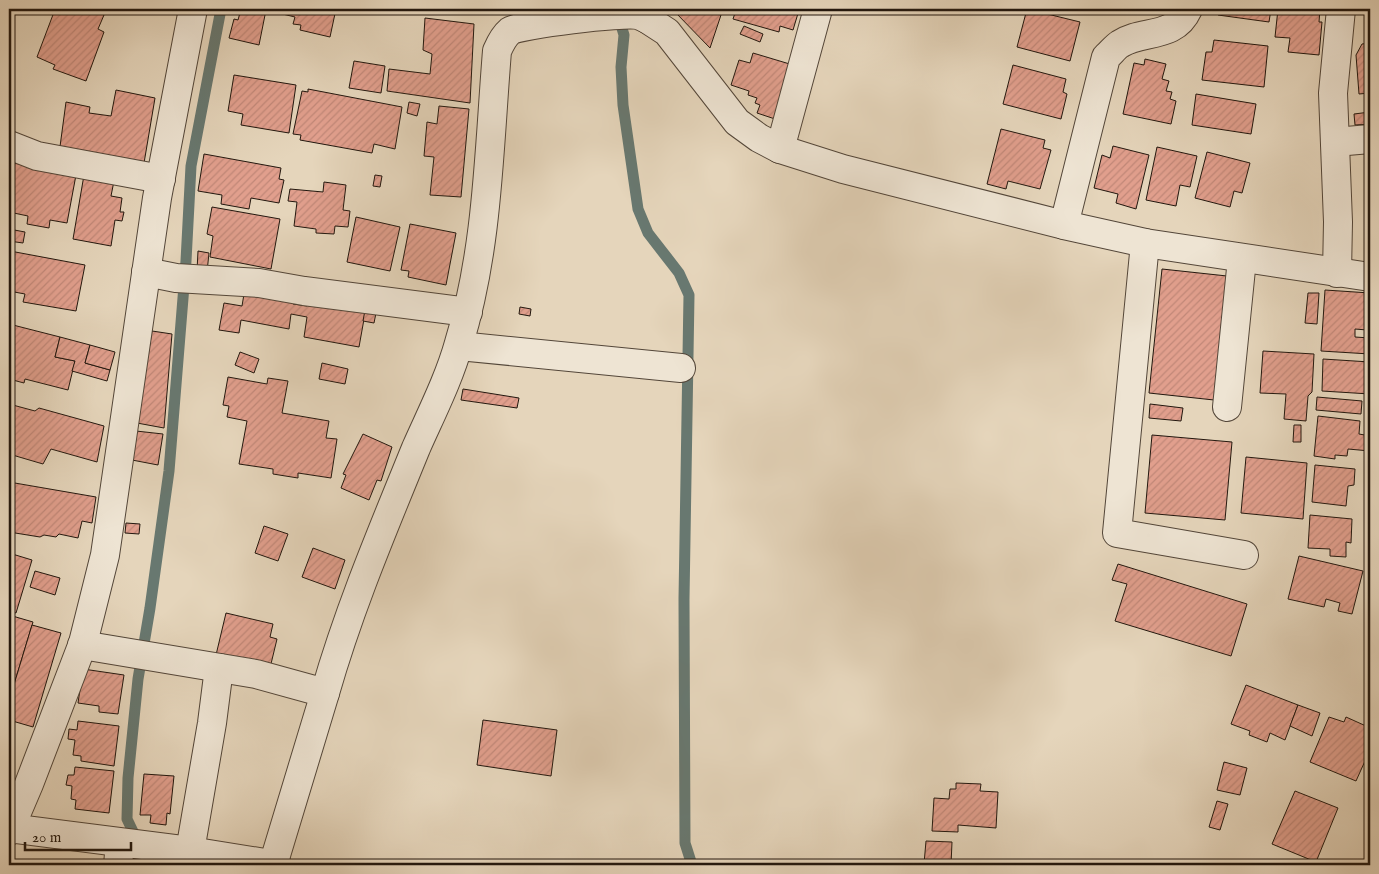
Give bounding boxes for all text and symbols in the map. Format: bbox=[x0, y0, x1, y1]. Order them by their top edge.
scale bar bbox=[25, 819, 131, 851]
text: 20 m bbox=[32, 828, 62, 847]

